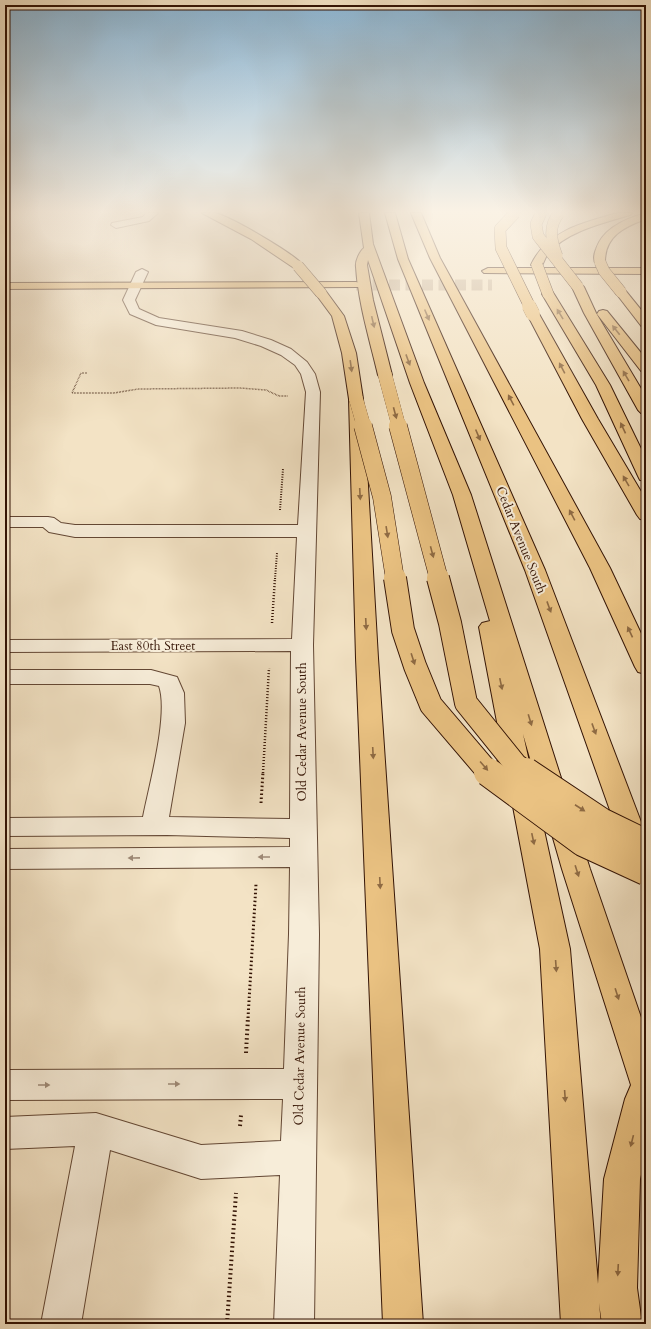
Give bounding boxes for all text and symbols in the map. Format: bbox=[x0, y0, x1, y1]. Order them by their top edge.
one-way arrow bbox=[424, 309, 430, 321]
one-way arrow bbox=[556, 309, 564, 319]
one-way arrow bbox=[370, 316, 376, 329]
one-way arrow bbox=[611, 324, 620, 335]
one-way arrow bbox=[406, 354, 412, 366]
one-way arrow bbox=[348, 360, 354, 372]
one-way arrow bbox=[559, 362, 566, 374]
one-way arrow bbox=[623, 370, 630, 382]
one-way arrow bbox=[508, 394, 515, 406]
one-way arrow bbox=[392, 407, 398, 419]
one-way arrow bbox=[620, 422, 626, 433]
one-way arrow bbox=[475, 429, 481, 441]
one-way arrow bbox=[623, 475, 630, 487]
street label: Cedar Avenue South bbox=[491, 484, 551, 596]
one-way arrow bbox=[357, 488, 363, 501]
one-way arrow bbox=[569, 509, 575, 521]
one-way arrow bbox=[385, 526, 391, 538]
one-way arrow bbox=[429, 546, 435, 558]
one-way arrow bbox=[546, 601, 552, 613]
one-way arrow bbox=[362, 618, 369, 630]
one-way arrow bbox=[627, 626, 633, 637]
street label: East 80th Street bbox=[111, 637, 195, 655]
one-way arrow bbox=[410, 654, 416, 666]
street label: Old Cedar Avenue South bbox=[293, 662, 311, 802]
one-way arrow bbox=[498, 678, 504, 690]
one-way arrow bbox=[527, 714, 533, 726]
one-way arrow bbox=[591, 723, 597, 735]
one-way arrow bbox=[369, 747, 376, 759]
one-way arrow bbox=[479, 761, 488, 772]
one-way arrow bbox=[575, 804, 586, 812]
one-way arrow bbox=[530, 833, 536, 845]
one-way arrow bbox=[257, 854, 270, 860]
one-way arrow bbox=[127, 855, 140, 861]
one-way arrow bbox=[574, 865, 580, 877]
one-way arrow bbox=[376, 877, 383, 889]
one-way arrow bbox=[553, 960, 560, 972]
street label: Old Cedar Avenue South bbox=[290, 986, 310, 1126]
one-way arrow bbox=[615, 989, 621, 1001]
one-way arrow bbox=[168, 1081, 181, 1087]
one-way arrow bbox=[38, 1082, 51, 1088]
one-way arrow bbox=[562, 1090, 569, 1102]
one-way arrow bbox=[628, 1135, 634, 1148]
one-way arrow bbox=[615, 1264, 621, 1277]

